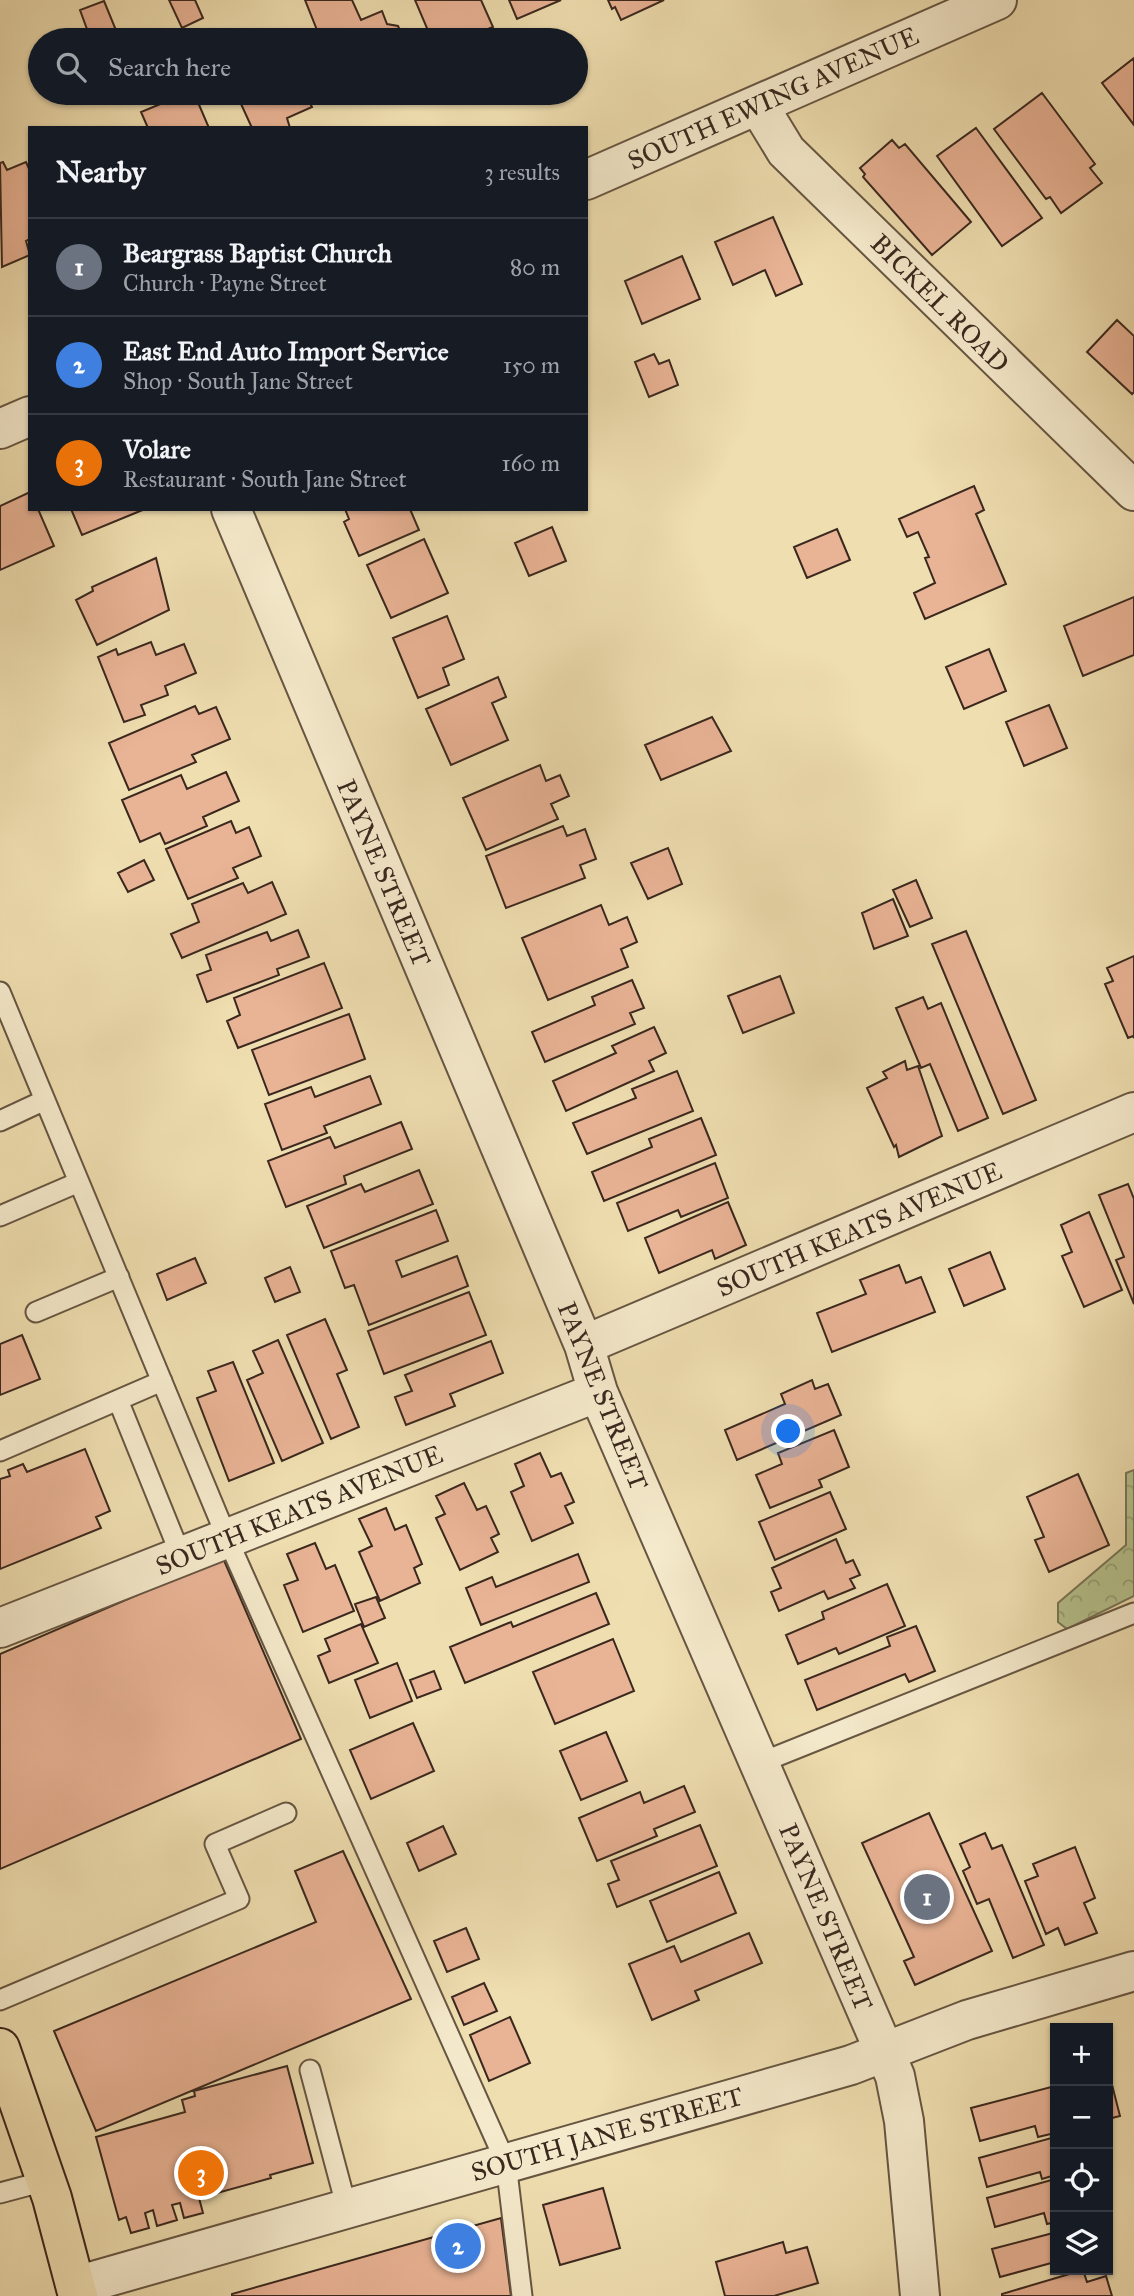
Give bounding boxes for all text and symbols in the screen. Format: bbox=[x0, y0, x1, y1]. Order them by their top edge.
street label: SOUTH EWING AVENUE bbox=[623, 19, 923, 177]
search box bbox=[28, 28, 588, 105]
icon: search bbox=[52, 48, 90, 86]
text: Search here bbox=[108, 51, 231, 83]
text: Nearby bbox=[56, 154, 146, 190]
text: 3 results bbox=[484, 158, 560, 186]
street label: BICKEL ROAD bbox=[864, 227, 1016, 379]
text: Beargrass Baptist Church bbox=[123, 237, 392, 269]
text: 1 bbox=[74, 253, 84, 281]
text: 80 m bbox=[510, 253, 560, 281]
text: Church · Payne Street bbox=[123, 269, 327, 297]
text: East End Auto Import Service bbox=[123, 335, 448, 367]
text: 2 bbox=[73, 351, 85, 379]
text: 150 m bbox=[503, 351, 560, 379]
text: Shop · South Jane Street bbox=[123, 367, 353, 395]
text: Volare bbox=[123, 433, 191, 465]
text: 3 bbox=[74, 449, 84, 477]
text: 160 m bbox=[502, 449, 560, 477]
text: Restaurant · South Jane Street bbox=[123, 465, 407, 493]
street label: PAYNE STREET bbox=[330, 775, 438, 972]
street label: SOUTH KEATS AVENUE bbox=[712, 1154, 1006, 1304]
street label: PAYNE STREET bbox=[551, 1297, 655, 1495]
your location bbox=[771, 1414, 805, 1448]
street label: SOUTH KEATS AVENUE bbox=[151, 1438, 447, 1582]
street label: PAYNE STREET bbox=[772, 1819, 880, 2016]
pin: 1 bbox=[904, 1871, 950, 1923]
map controls bbox=[1050, 2023, 1113, 2275]
button: + bbox=[1050, 2023, 1113, 2086]
street label: SOUTH JANE STREET bbox=[467, 2080, 747, 2188]
button: − bbox=[1050, 2086, 1113, 2149]
pin: 3 bbox=[178, 2147, 224, 2199]
button: locate bbox=[1050, 2149, 1113, 2212]
button: layers bbox=[1050, 2212, 1113, 2275]
pin: 2 bbox=[435, 2220, 481, 2272]

